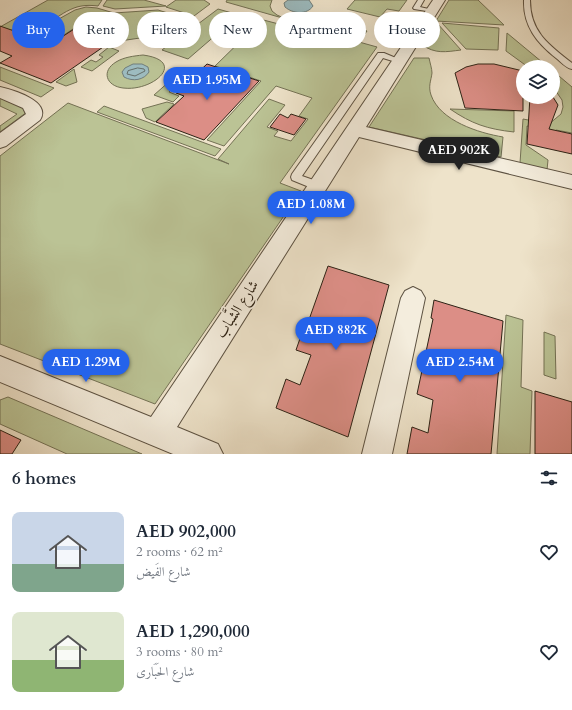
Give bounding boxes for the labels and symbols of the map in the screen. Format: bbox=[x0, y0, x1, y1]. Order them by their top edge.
pin: AED 1.95M bbox=[161, 67, 253, 101]
pin: AED 902K bbox=[418, 137, 500, 171]
pin: AED 1.08M bbox=[265, 191, 357, 225]
street label: شارع الشَّباب bbox=[208, 275, 266, 344]
pin: AED 882K bbox=[295, 317, 377, 351]
pin: AED 1.29M bbox=[40, 349, 132, 383]
pin: AED 2.54M bbox=[414, 349, 506, 383]

